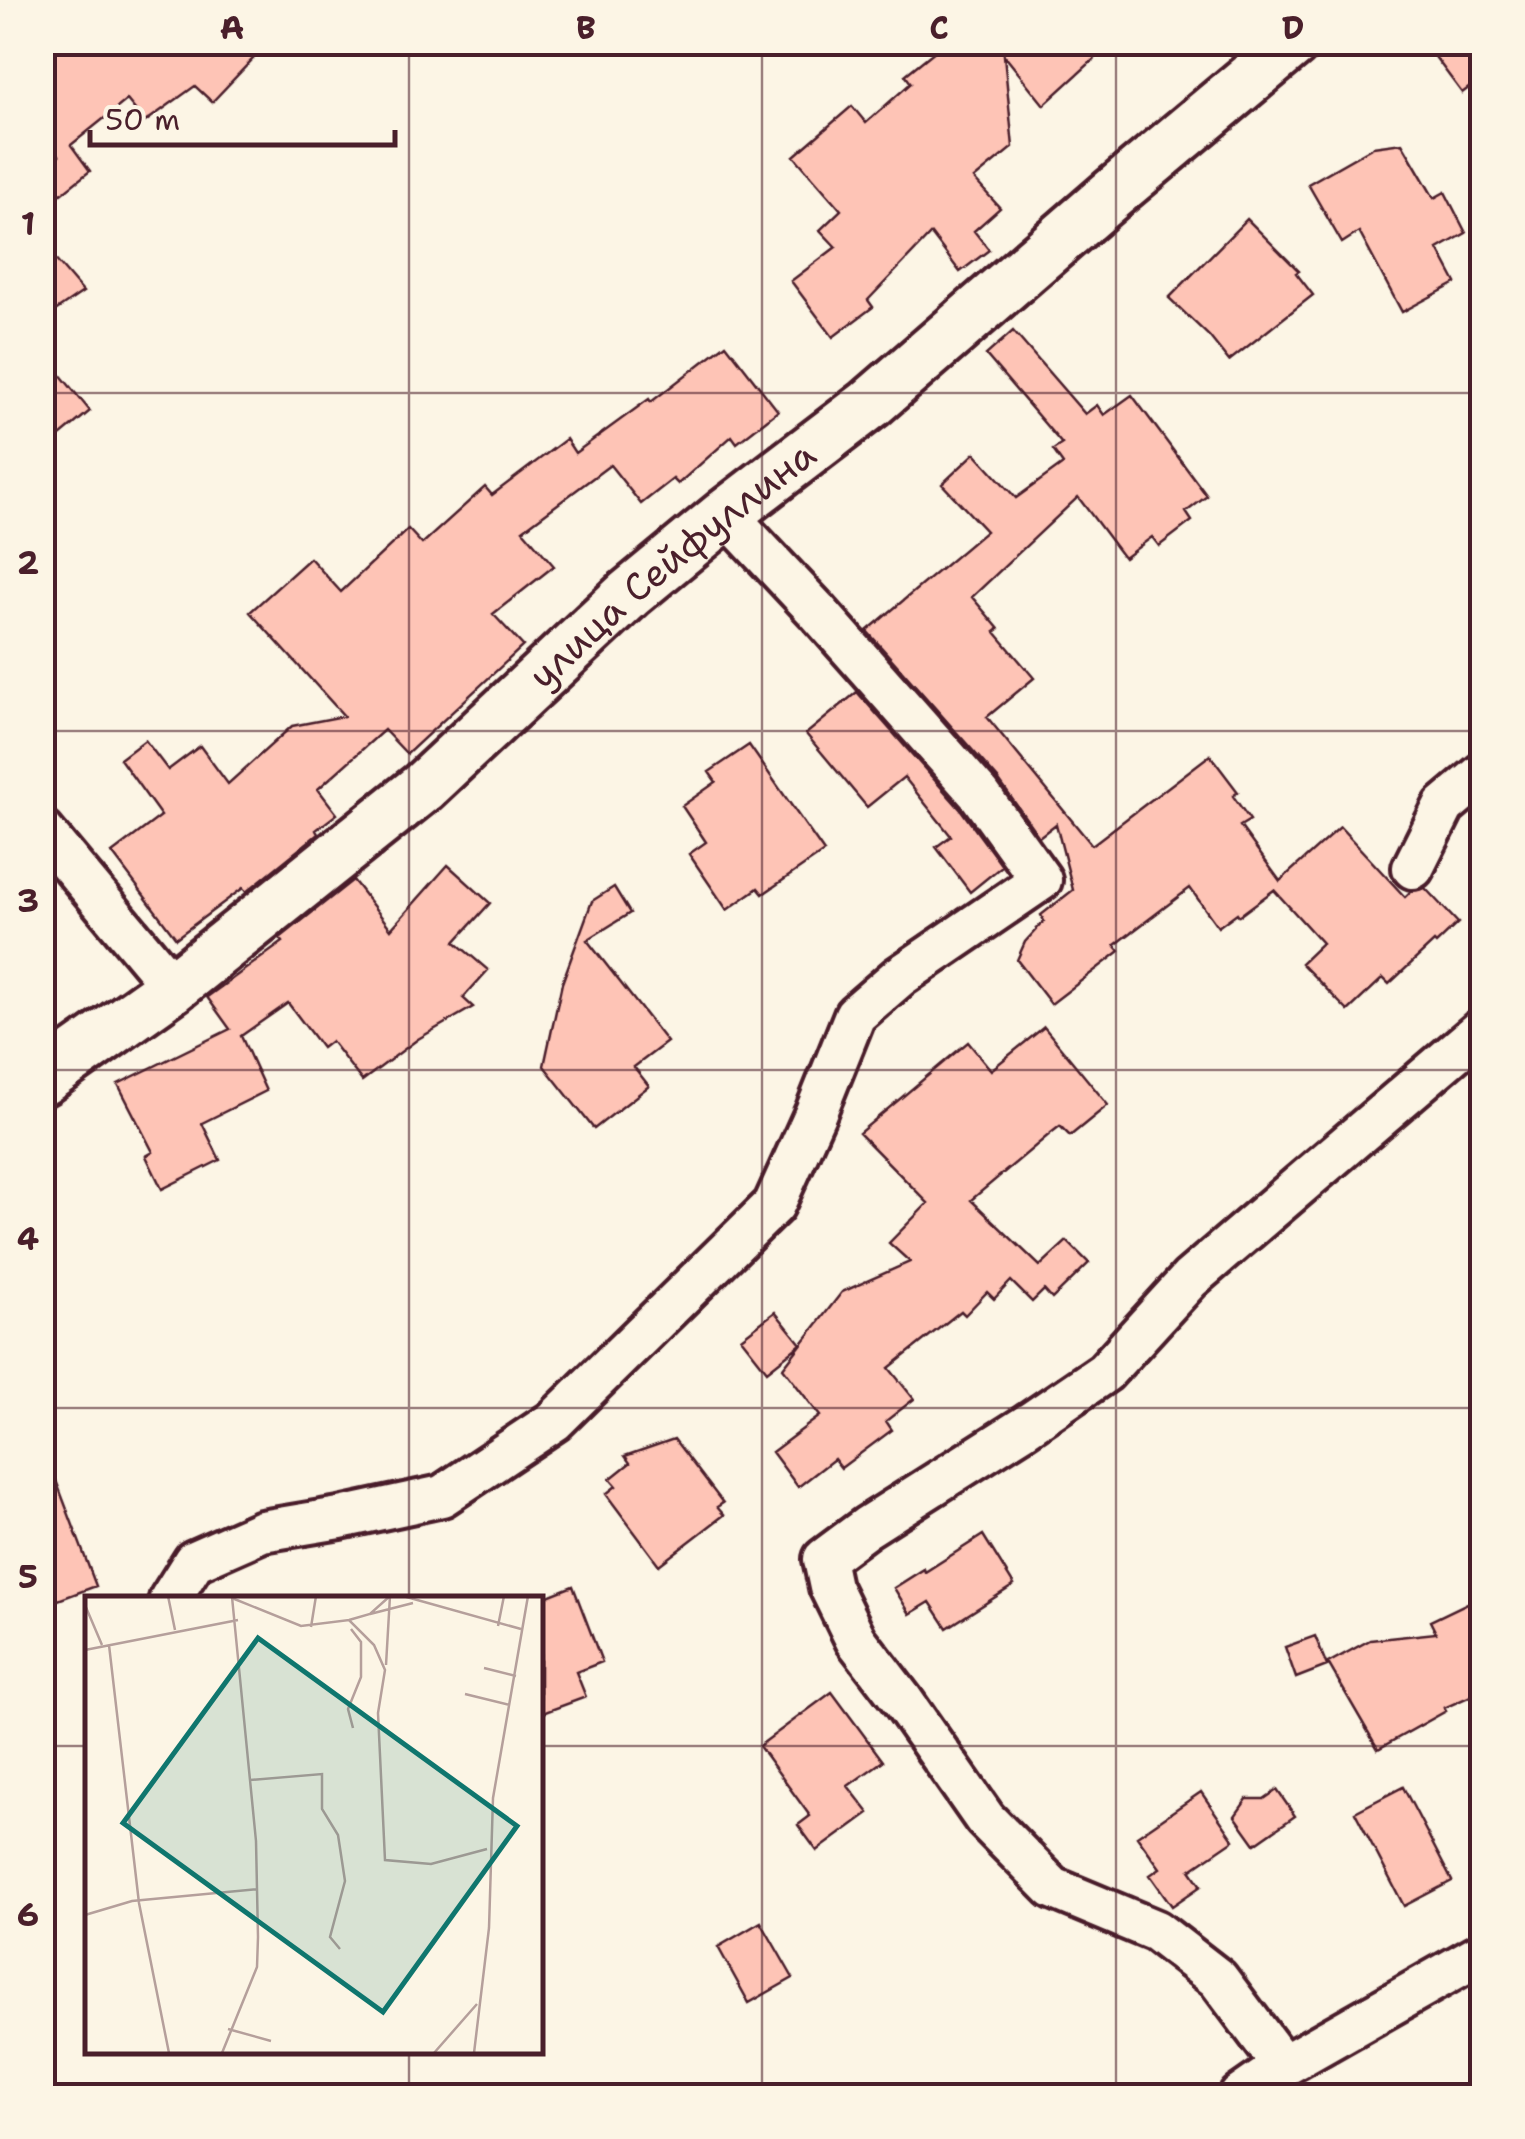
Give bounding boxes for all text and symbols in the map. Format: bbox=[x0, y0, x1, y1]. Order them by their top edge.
text: A bbox=[220, 6, 244, 49]
text: B bbox=[576, 6, 596, 49]
text: C bbox=[929, 6, 949, 49]
text: D bbox=[1282, 6, 1304, 49]
scale bar bbox=[90, 85, 395, 147]
text: 50 m bbox=[105, 99, 180, 140]
text: 1 bbox=[21, 202, 35, 245]
street label: улица Сейфуллина bbox=[517, 428, 826, 700]
text: 2 bbox=[17, 541, 39, 584]
text: 3 bbox=[17, 879, 39, 922]
text: 4 bbox=[17, 1217, 39, 1260]
text: 5 bbox=[18, 1555, 38, 1598]
inset map bbox=[85, 1596, 542, 2054]
text: 6 bbox=[17, 1893, 39, 1936]

